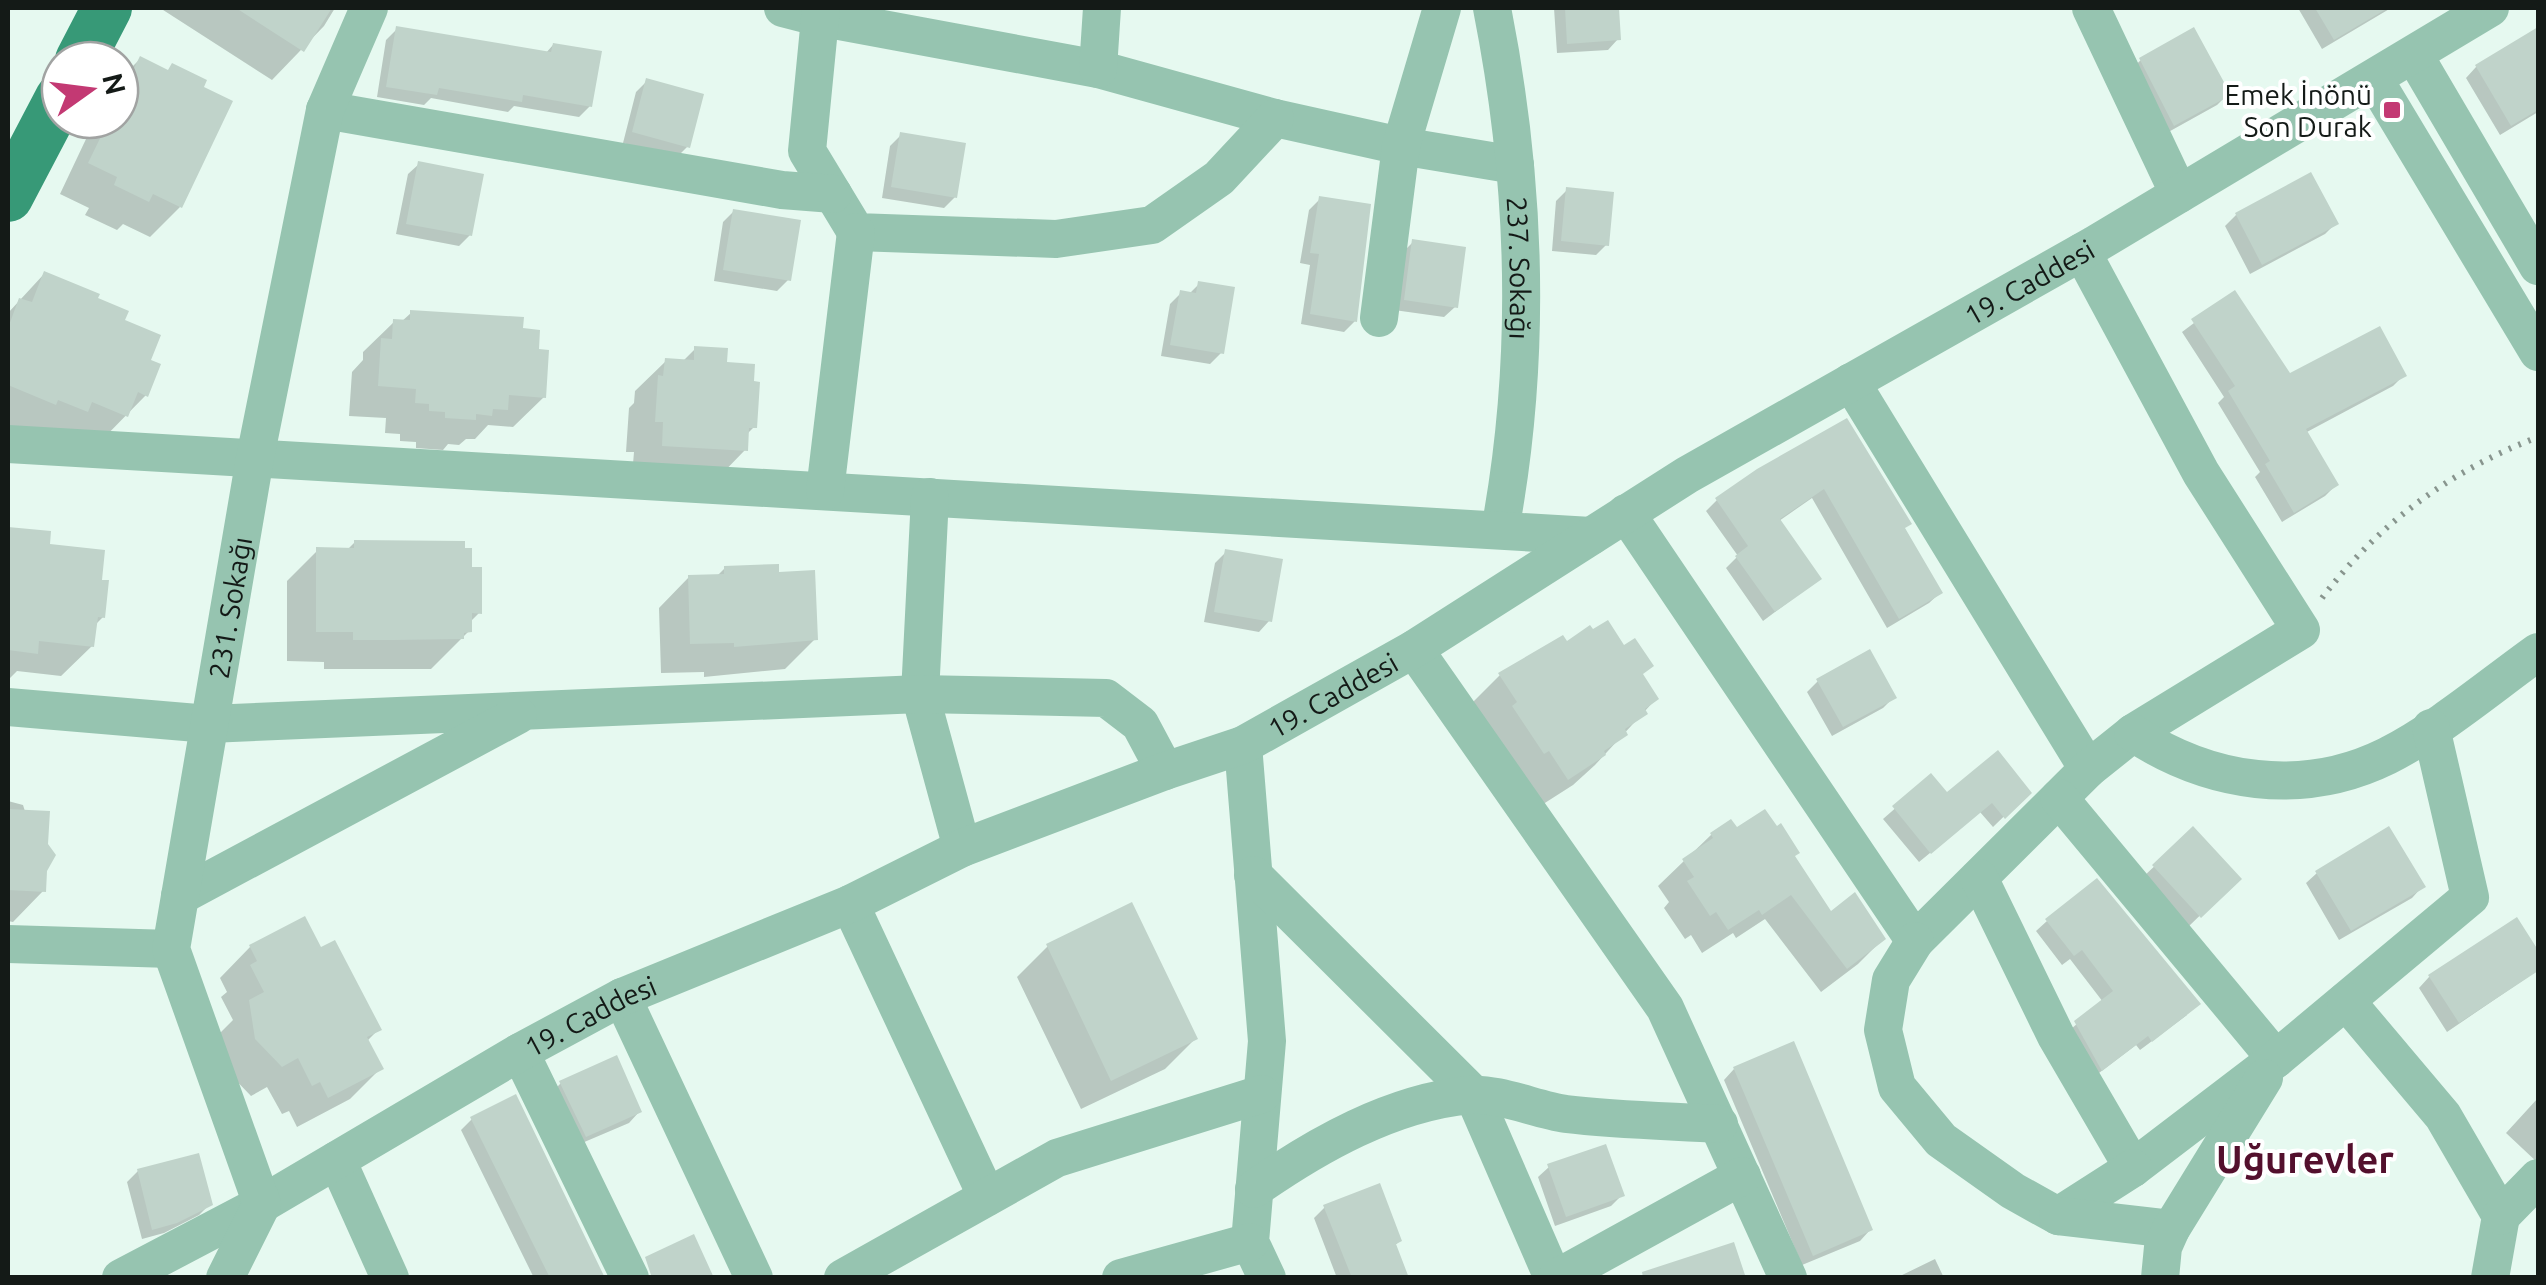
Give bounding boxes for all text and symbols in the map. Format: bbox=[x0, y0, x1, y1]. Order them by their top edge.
north arrow bbox=[40, 40, 140, 140]
text: N bbox=[97, 70, 132, 98]
place label: Emek İnönü Son Durak bbox=[2225, 79, 2372, 142]
marker: Emek İnönü Son Durak bbox=[2381, 99, 2403, 121]
street label: 237. Sokağı bbox=[1502, 196, 1537, 340]
street label: 19. Caddesi bbox=[1959, 233, 2099, 331]
street label: 231. Sokağı bbox=[202, 534, 257, 681]
street label: 19. Caddesi bbox=[1262, 646, 1403, 743]
street label: 19. Caddesi bbox=[519, 969, 661, 1062]
district label: Uğurevler bbox=[2216, 1138, 2394, 1180]

